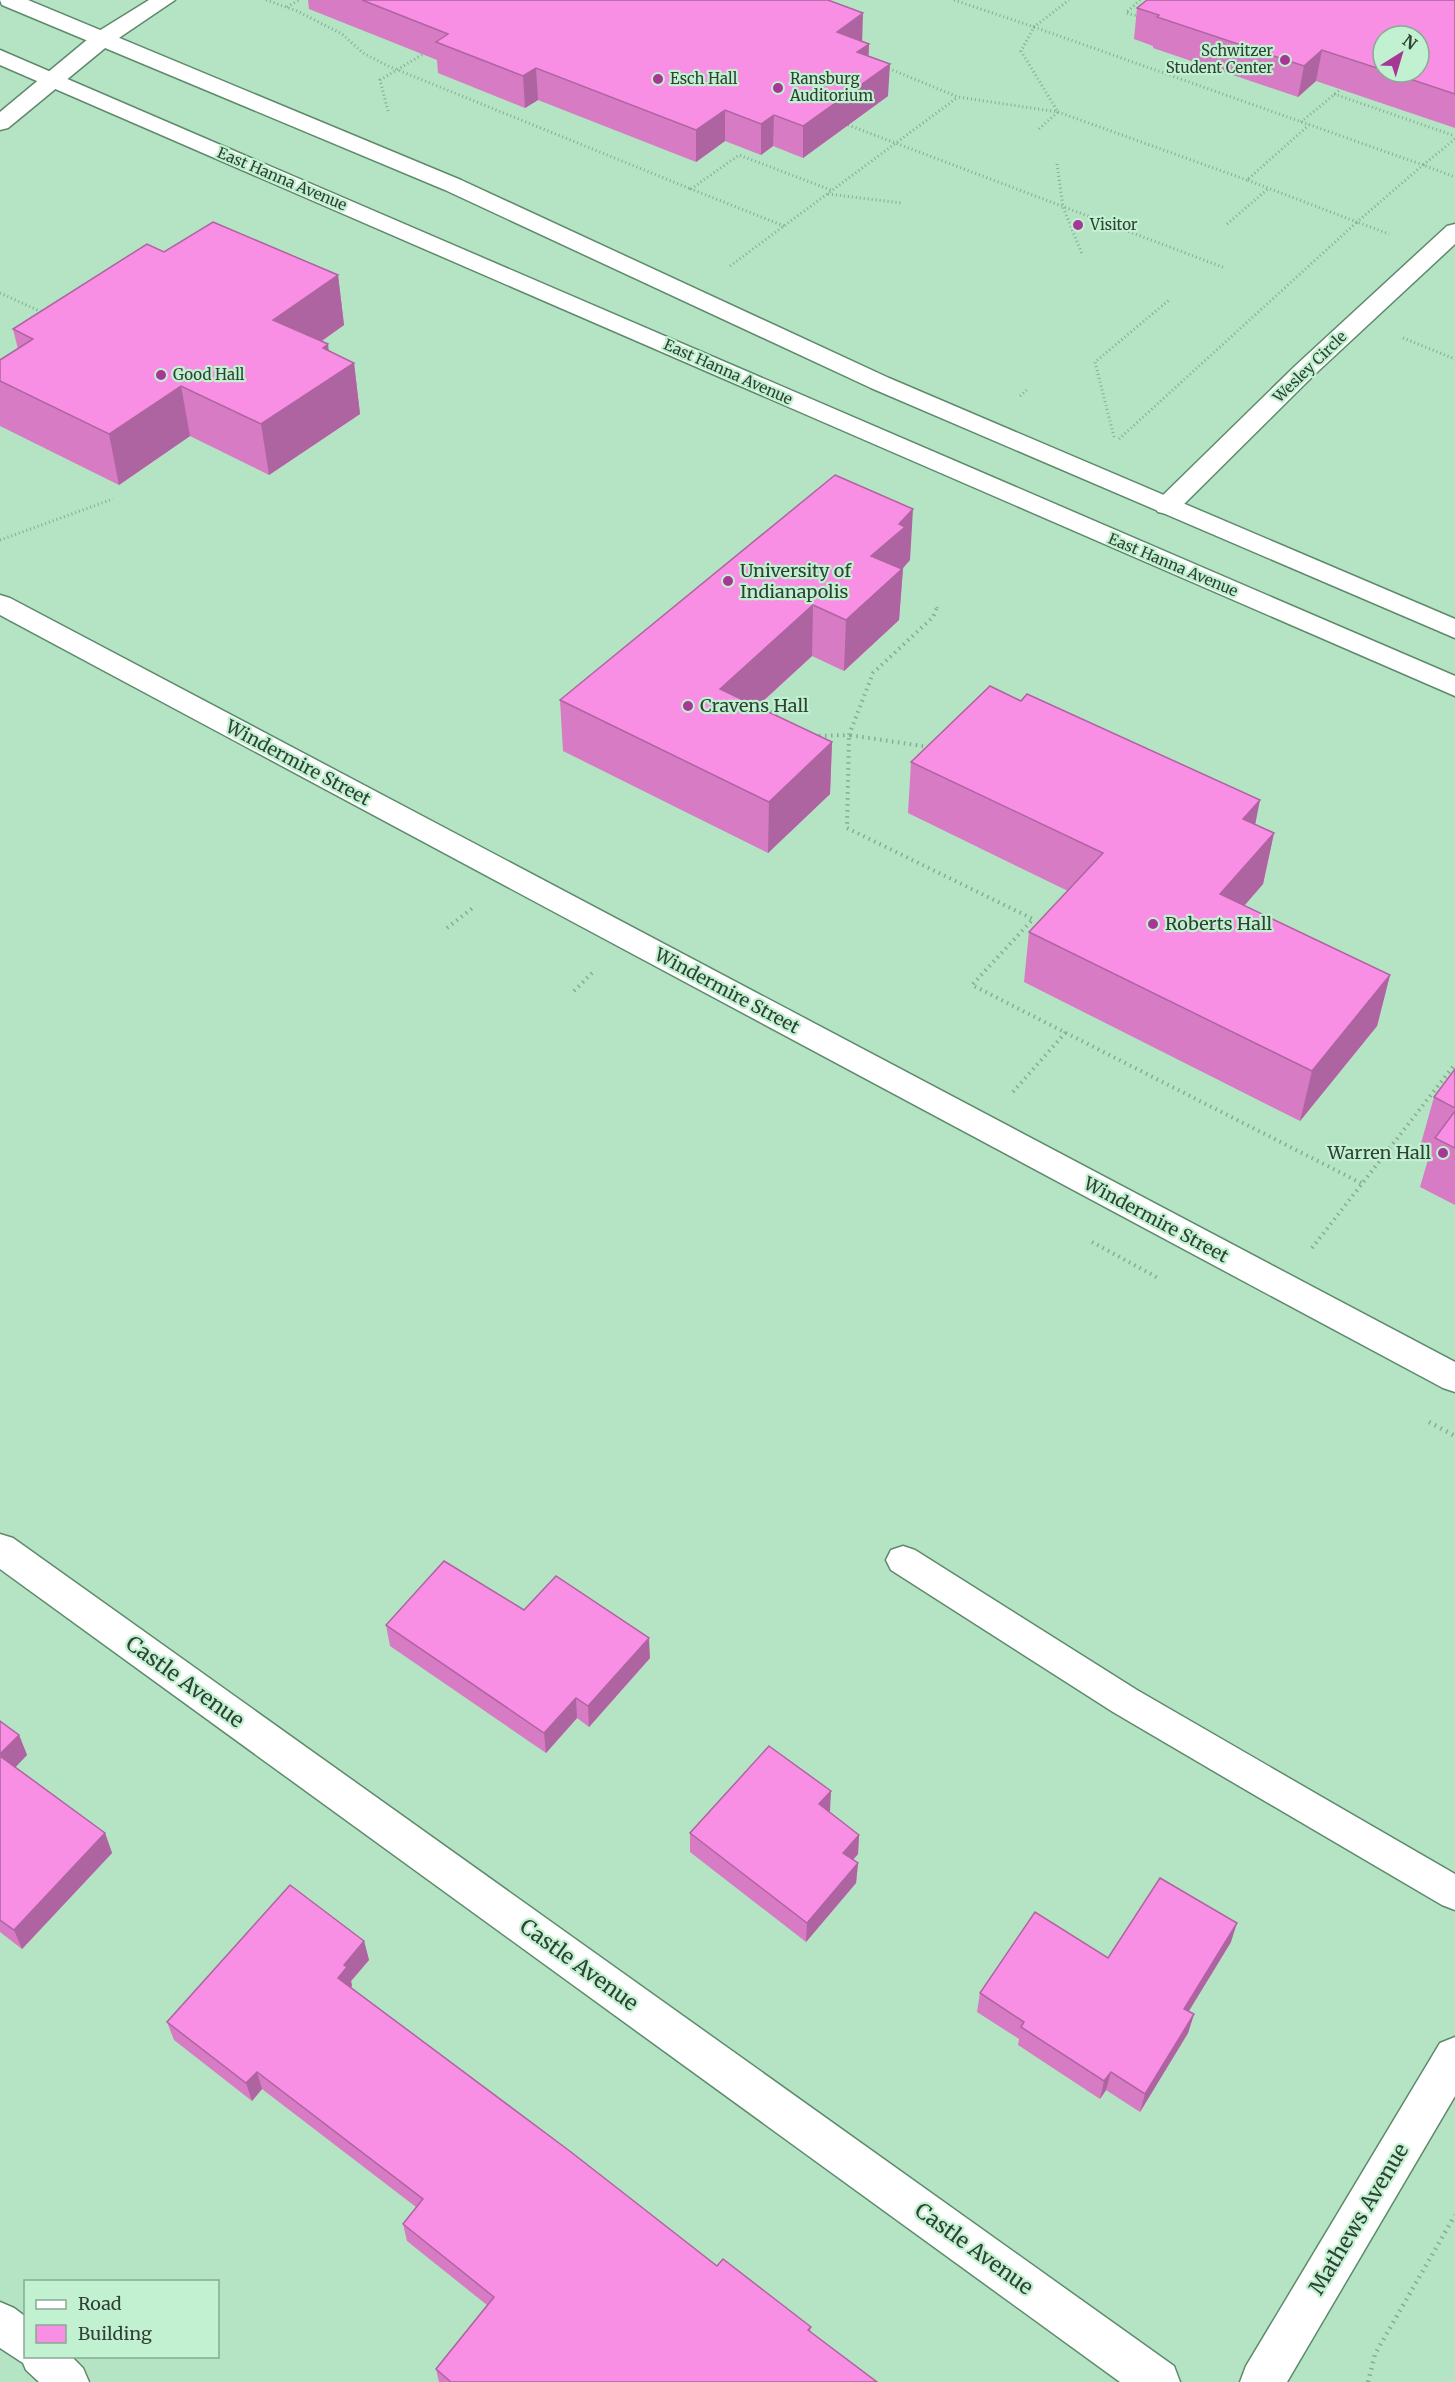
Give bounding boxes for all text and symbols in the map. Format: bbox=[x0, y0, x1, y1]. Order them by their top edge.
north arrow bbox=[1371, 24, 1431, 84]
text: N bbox=[1399, 30, 1421, 54]
place label: Schwitzer Student Center bbox=[1166, 41, 1273, 77]
marker: Schwitzer Student Center bbox=[1278, 53, 1292, 67]
place label: Esch Hall bbox=[670, 69, 738, 88]
place label: Ransburg Auditorium bbox=[789, 69, 873, 105]
marker: Esch Hall bbox=[651, 72, 665, 86]
marker: Ransburg Auditorium bbox=[771, 81, 785, 95]
street label: East Hanna Avenue bbox=[215, 143, 350, 215]
place label: Visitor bbox=[1089, 215, 1138, 234]
marker: Visitor bbox=[1071, 218, 1085, 232]
street label: Wesley Circle bbox=[1268, 327, 1351, 407]
street label: East Hanna Avenue bbox=[661, 335, 796, 409]
place label: Good Hall bbox=[173, 365, 245, 384]
marker: Good Hall bbox=[154, 368, 168, 382]
street label: East Hanna Avenue bbox=[1106, 529, 1241, 601]
place label: University of Indianapolis bbox=[740, 559, 852, 603]
marker: University of Indianapolis bbox=[721, 574, 735, 588]
place label: Cravens Hall bbox=[700, 694, 809, 717]
marker: Cravens Hall bbox=[681, 699, 695, 713]
street label: Windermire Street bbox=[221, 714, 375, 810]
place label: Roberts Hall bbox=[1165, 912, 1273, 935]
marker: Roberts Hall bbox=[1146, 917, 1160, 931]
street label: Windermire Street bbox=[650, 942, 804, 1038]
place label: Warren Hall bbox=[1326, 1141, 1431, 1164]
marker: Warren Hall bbox=[1436, 1146, 1450, 1160]
street label: Windermire Street bbox=[1079, 1171, 1233, 1267]
street label: Castle Avenue bbox=[121, 1630, 250, 1734]
street label: Castle Avenue bbox=[515, 1913, 644, 2017]
street label: Mathews Avenue bbox=[1303, 2138, 1414, 2299]
street label: Castle Avenue bbox=[910, 2197, 1039, 2301]
legend bbox=[24, 2280, 219, 2358]
text: Road bbox=[78, 2292, 122, 2315]
text: Building bbox=[78, 2322, 152, 2345]

